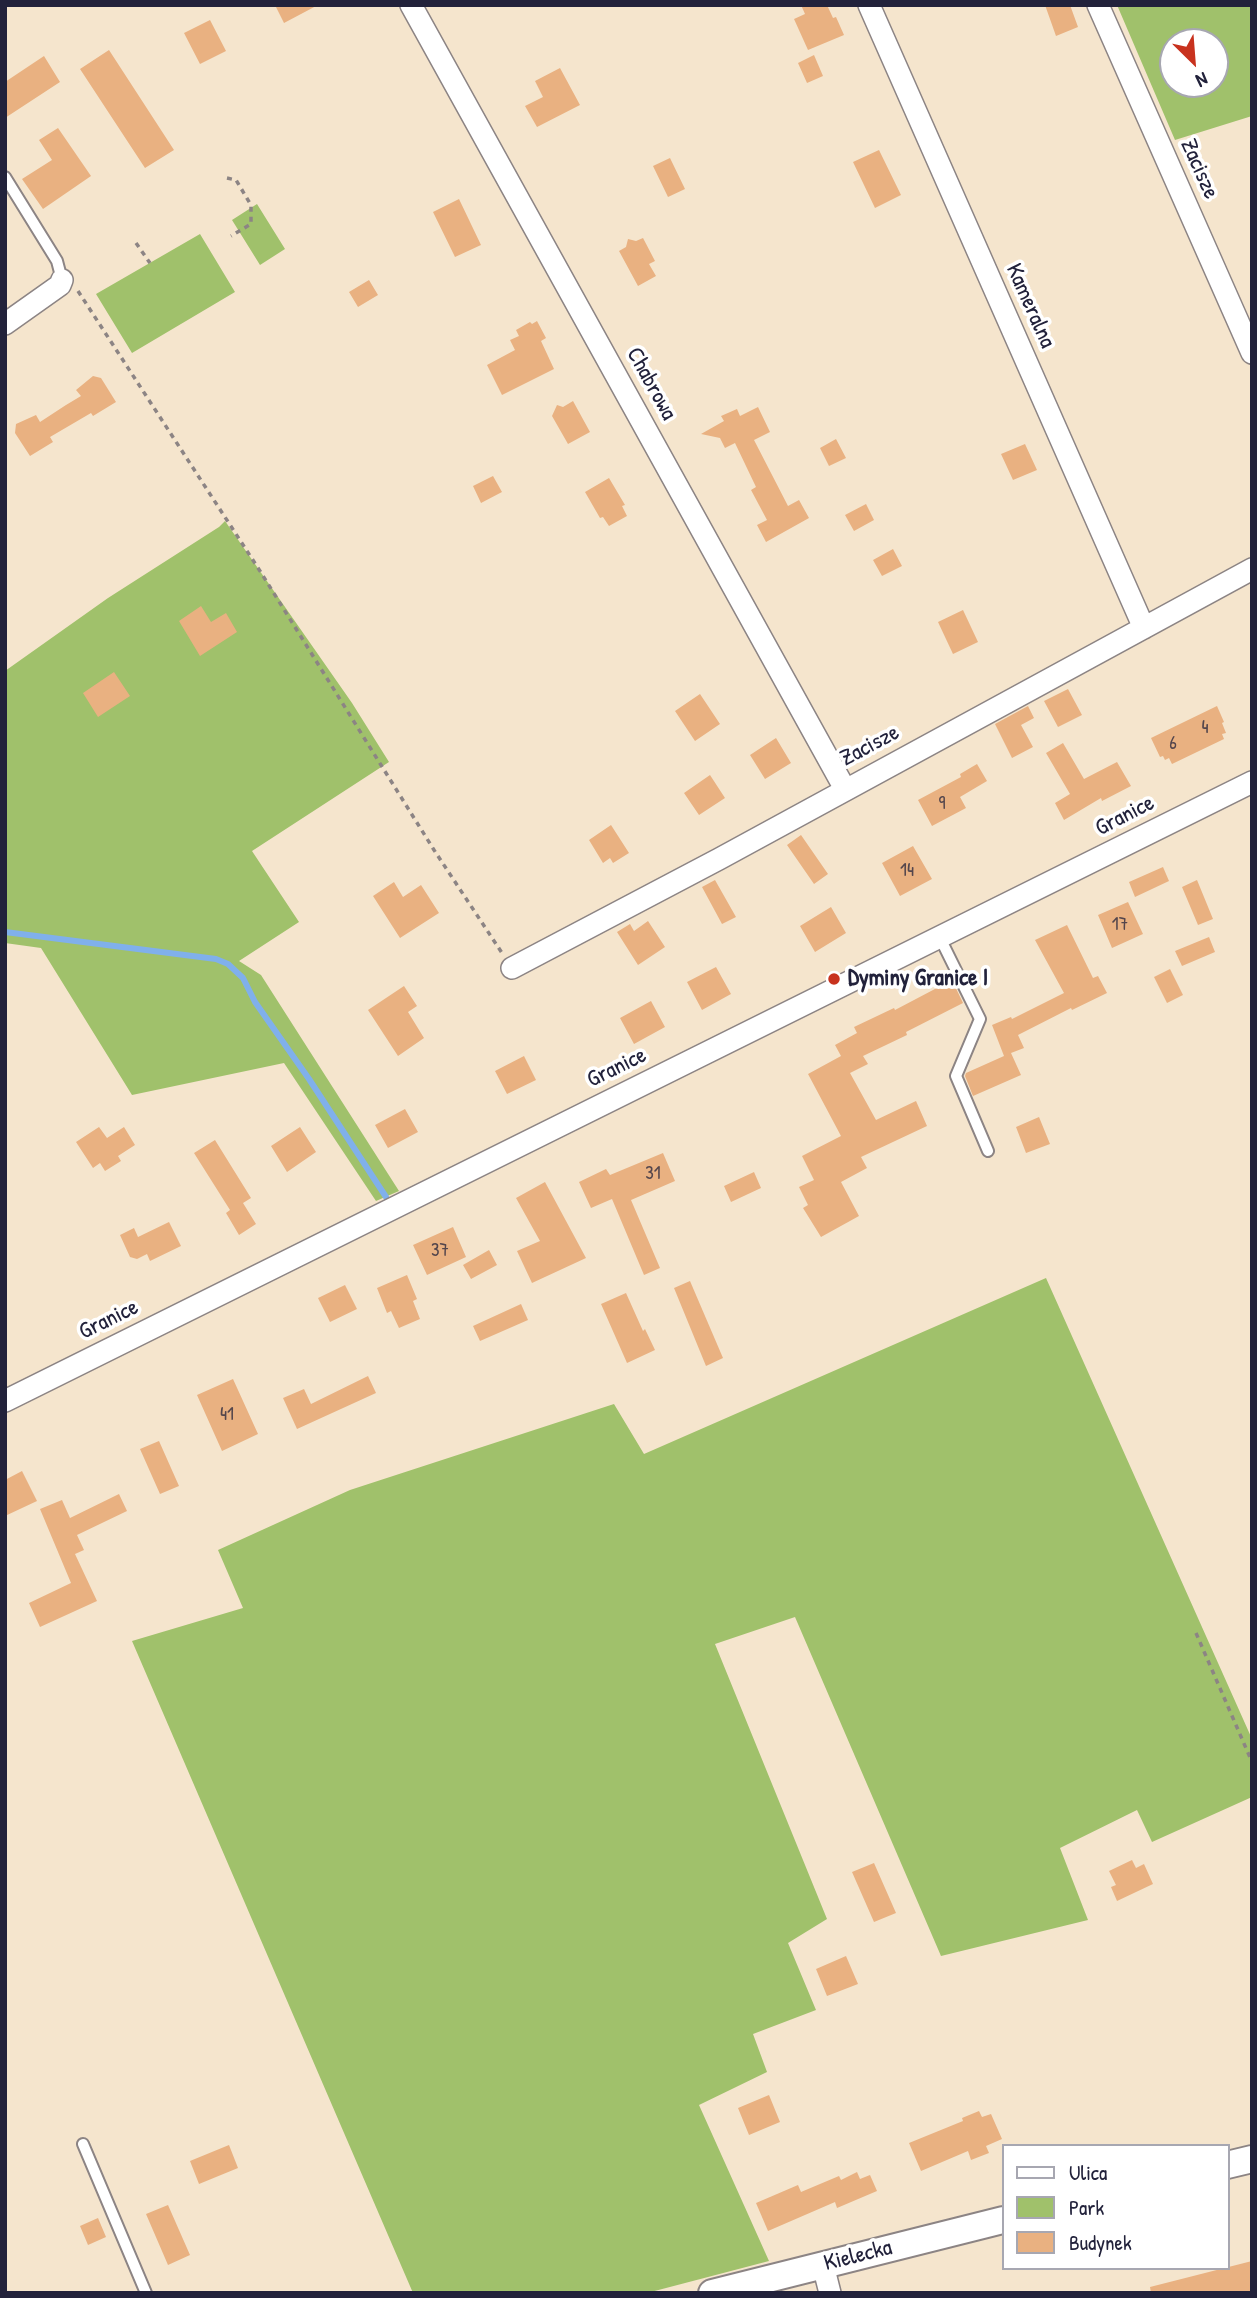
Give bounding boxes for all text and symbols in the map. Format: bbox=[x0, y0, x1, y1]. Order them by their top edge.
north arrow bbox=[1159, 28, 1229, 98]
text: N bbox=[1192, 66, 1212, 94]
street label: Zacisze bbox=[1174, 135, 1224, 203]
street label: Kameralna bbox=[999, 260, 1061, 352]
street label: Chabrowa bbox=[620, 343, 682, 425]
house number: 4 bbox=[1201, 717, 1209, 739]
street label: Zacisze bbox=[836, 719, 904, 773]
house number: 6 bbox=[1169, 733, 1177, 755]
street label: Granice bbox=[1091, 790, 1159, 842]
house number: 9 bbox=[939, 793, 945, 815]
house number: 14 bbox=[900, 860, 914, 882]
house number: 17 bbox=[1112, 914, 1128, 936]
place label: Dyminy Granice I bbox=[848, 965, 988, 993]
marker: Dyminy Granice I bbox=[826, 971, 842, 987]
street label: Granice bbox=[583, 1042, 651, 1094]
house number: 31 bbox=[645, 1163, 661, 1185]
house number: 37 bbox=[431, 1240, 449, 1262]
street label: Granice bbox=[75, 1294, 143, 1346]
house number: 41 bbox=[220, 1404, 234, 1426]
legend bbox=[1002, 2144, 1229, 2270]
text: Ulica bbox=[1069, 2158, 1107, 2187]
text: Park bbox=[1069, 2193, 1104, 2222]
text: Budynek bbox=[1069, 2228, 1132, 2257]
street label: Kielecka bbox=[821, 2234, 895, 2278]

